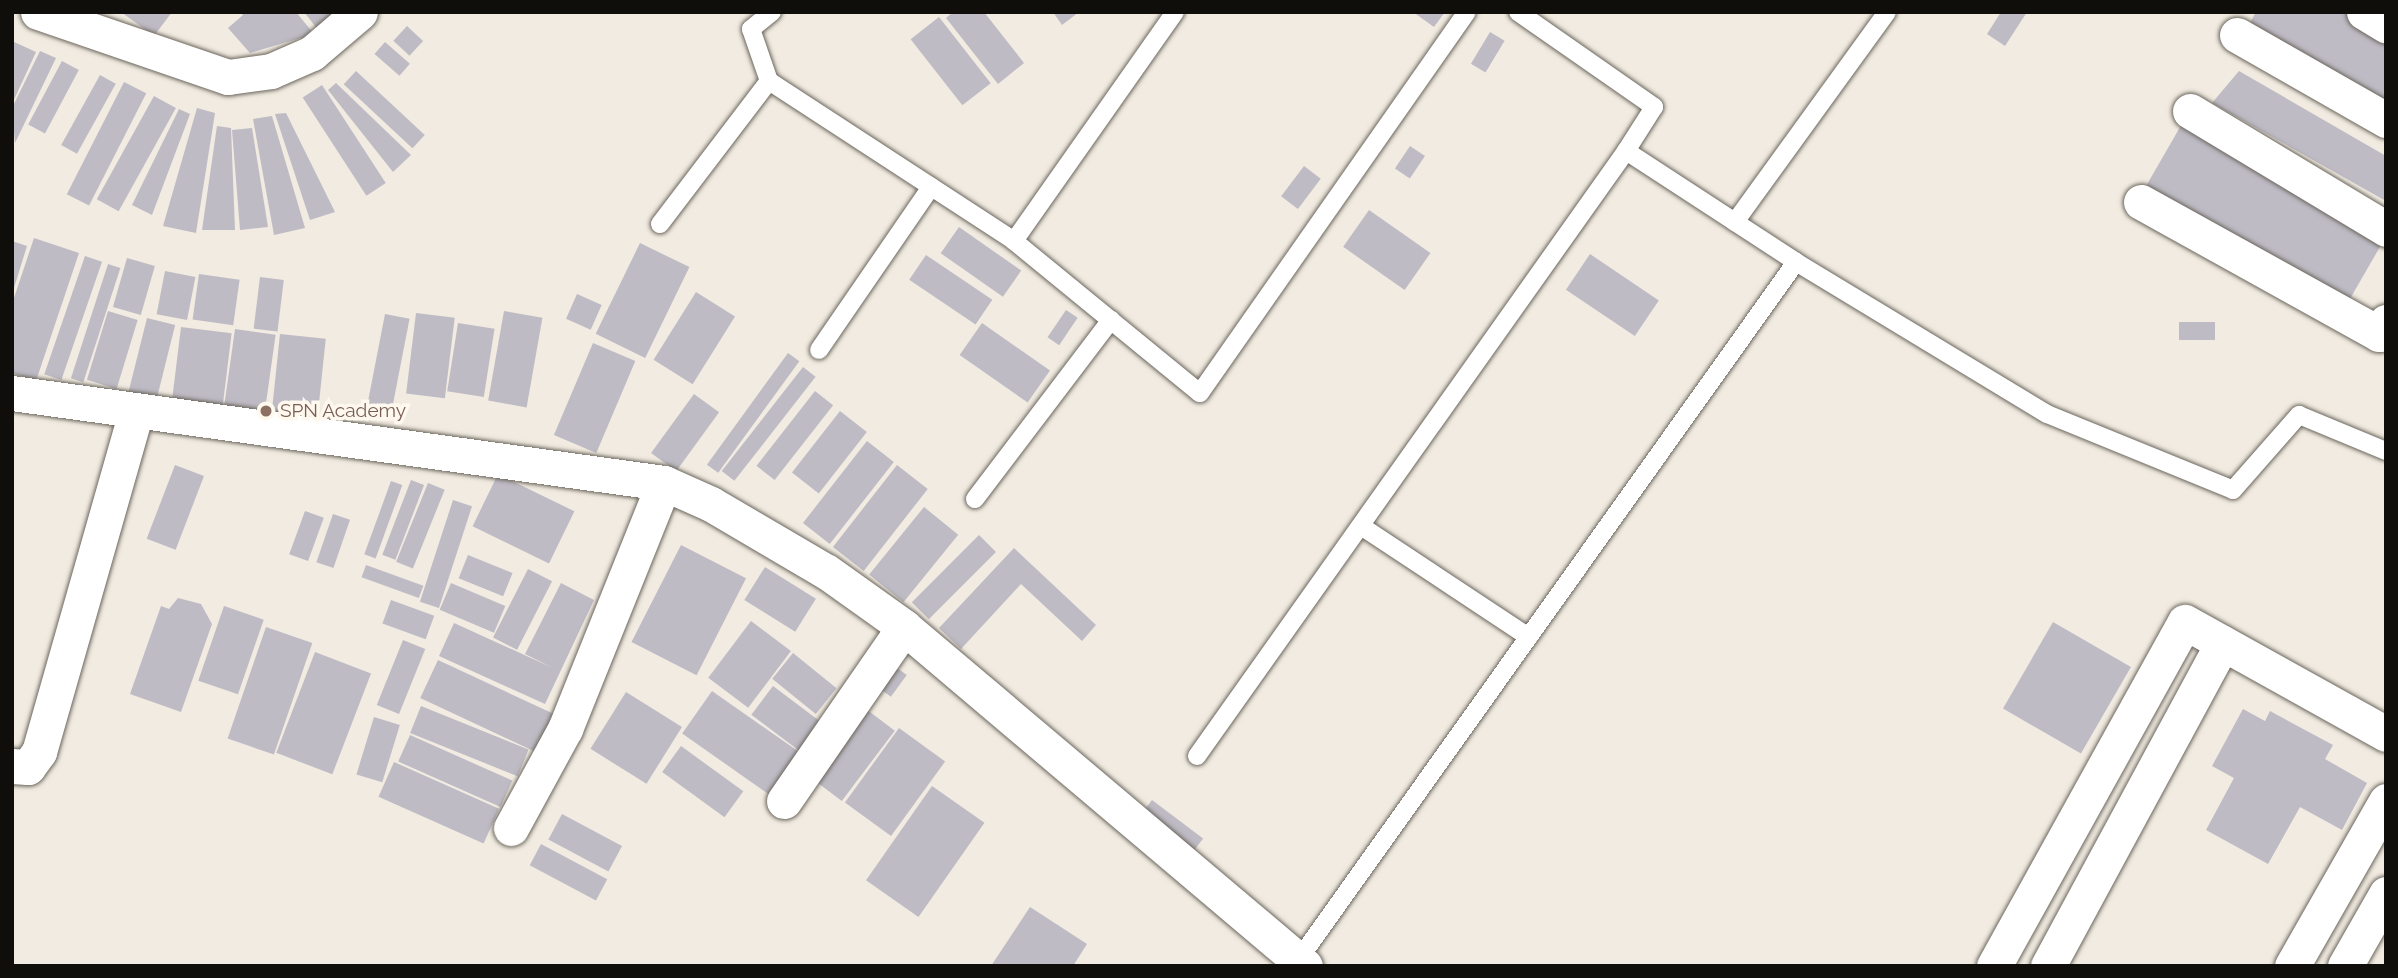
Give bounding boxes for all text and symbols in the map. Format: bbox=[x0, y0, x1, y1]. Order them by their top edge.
place label: SPN Academy bbox=[280, 400, 407, 422]
marker: SPN Academy bbox=[258, 403, 274, 419]

